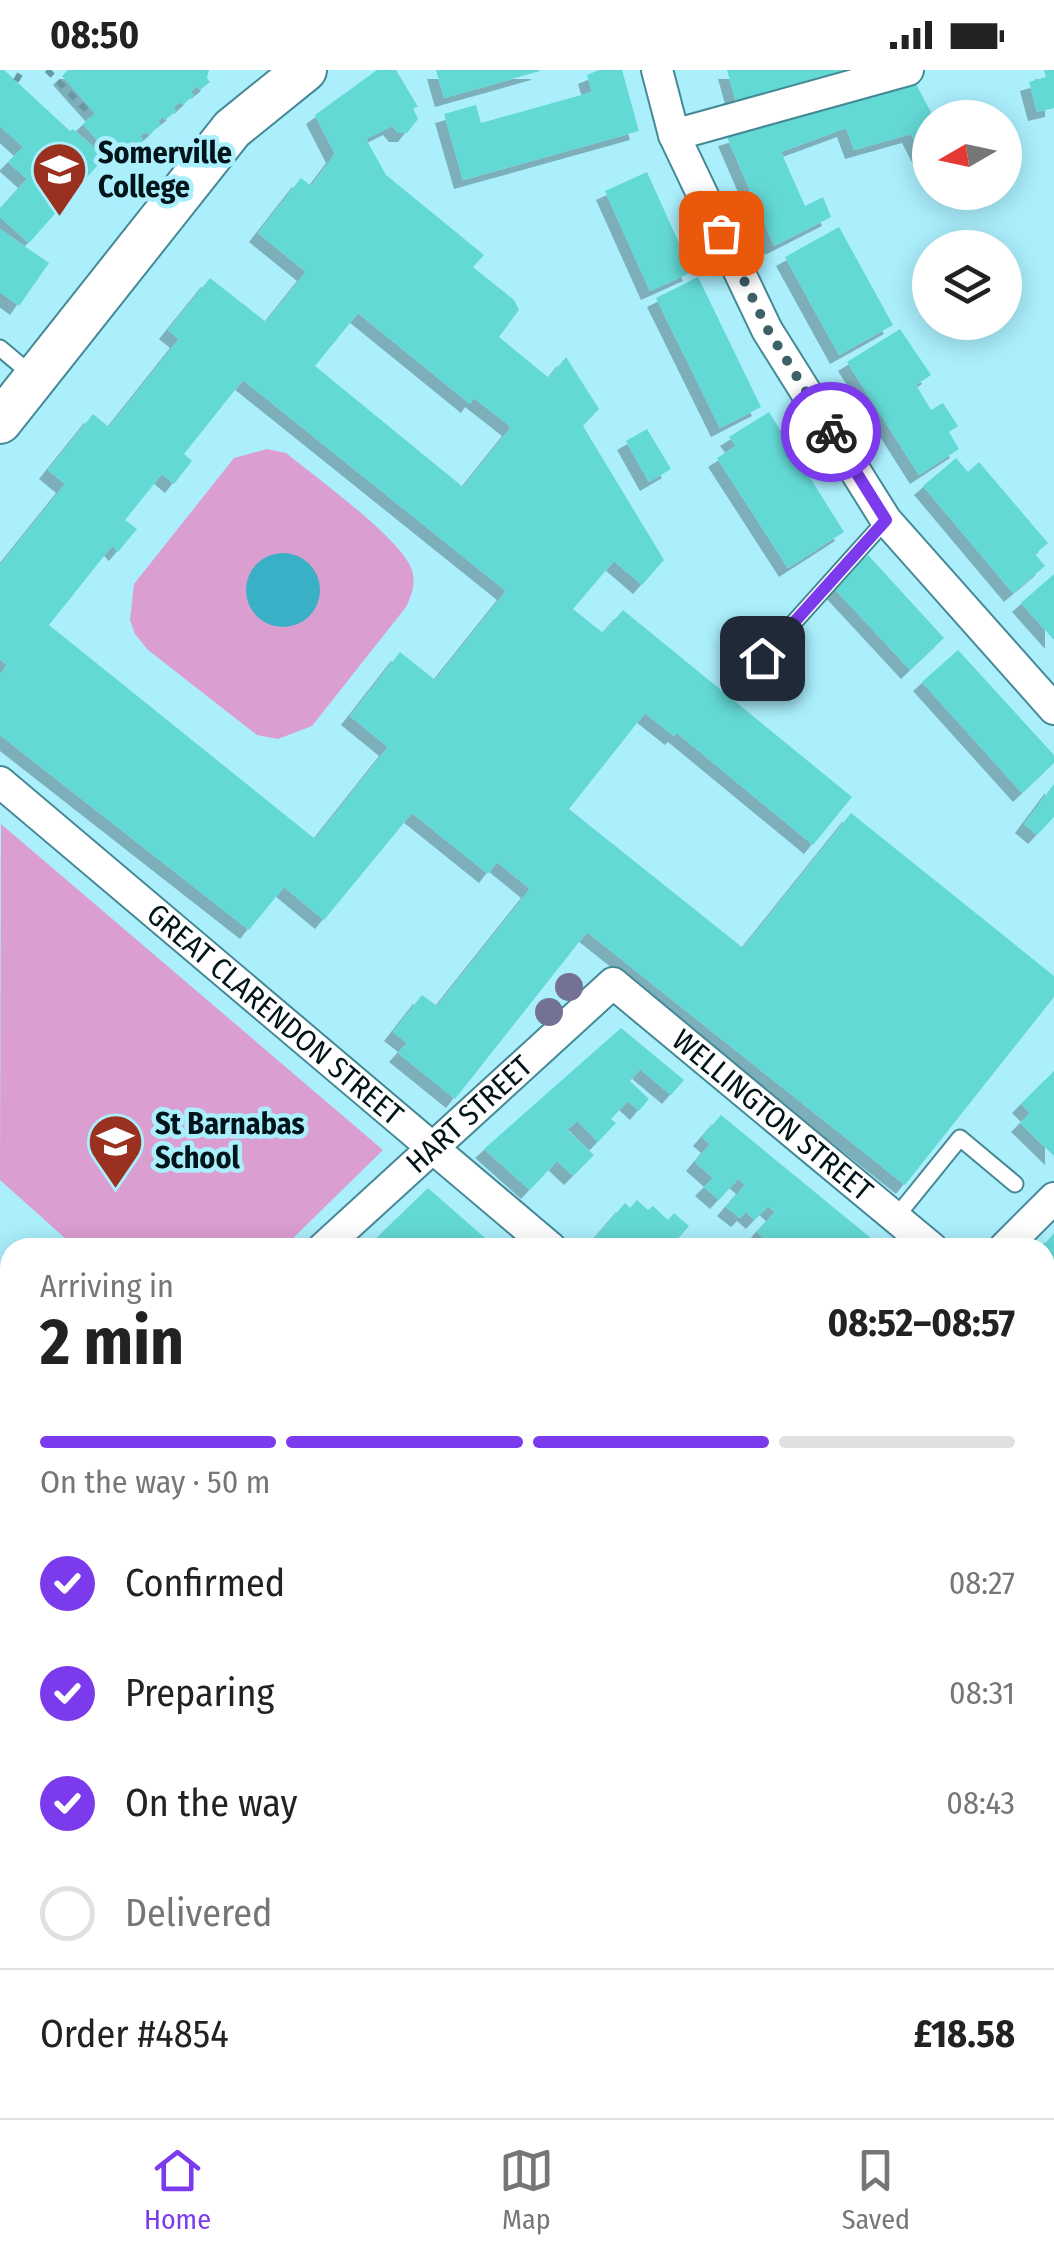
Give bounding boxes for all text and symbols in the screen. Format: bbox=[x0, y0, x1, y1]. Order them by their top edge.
text: 08:50 bbox=[50, 12, 139, 58]
north arrow bbox=[912, 100, 1022, 210]
map controls bbox=[912, 100, 1022, 340]
place label: Somerville College bbox=[98, 135, 232, 205]
school or university icon: Somerville College bbox=[29, 140, 89, 219]
pin bbox=[679, 191, 764, 276]
icon: bag bbox=[694, 206, 749, 261]
button: layers bbox=[912, 230, 1022, 340]
courier bbox=[781, 382, 881, 482]
icon: bike bbox=[804, 405, 859, 460]
pin bbox=[720, 616, 805, 701]
icon: home bbox=[735, 631, 790, 686]
street label: GREAT CLARENDON STREET bbox=[140, 896, 410, 1133]
street label: WELLINGTON STREET bbox=[665, 1022, 880, 1209]
street label: HART STREET bbox=[399, 1048, 539, 1181]
place label: St Barnabas School bbox=[155, 1106, 305, 1176]
school or university icon: St Barnabas School bbox=[86, 1111, 146, 1190]
text: Arriving in bbox=[40, 1267, 174, 1305]
text: 08:52–08:57 bbox=[828, 1300, 1015, 1346]
text: 2 min bbox=[40, 1303, 184, 1381]
text: On the way · 50 m bbox=[40, 1463, 270, 1501]
icon: check bbox=[40, 1556, 95, 1611]
text: Confirmed bbox=[125, 1560, 285, 1606]
text: 08:27 bbox=[949, 1564, 1015, 1602]
icon: check bbox=[40, 1666, 95, 1721]
text: Preparing bbox=[125, 1670, 274, 1716]
text: 08:31 bbox=[949, 1674, 1015, 1712]
icon: check bbox=[40, 1776, 95, 1831]
text: On the way bbox=[125, 1780, 297, 1826]
text: 08:43 bbox=[946, 1784, 1015, 1822]
text: Delivered bbox=[125, 1890, 272, 1936]
text: Order #4854 bbox=[40, 2011, 229, 2057]
text: £18.58 bbox=[914, 2011, 1015, 2057]
tab: Home bbox=[144, 2143, 211, 2236]
tab: Map bbox=[499, 2143, 554, 2236]
tab: Saved bbox=[842, 2143, 910, 2236]

